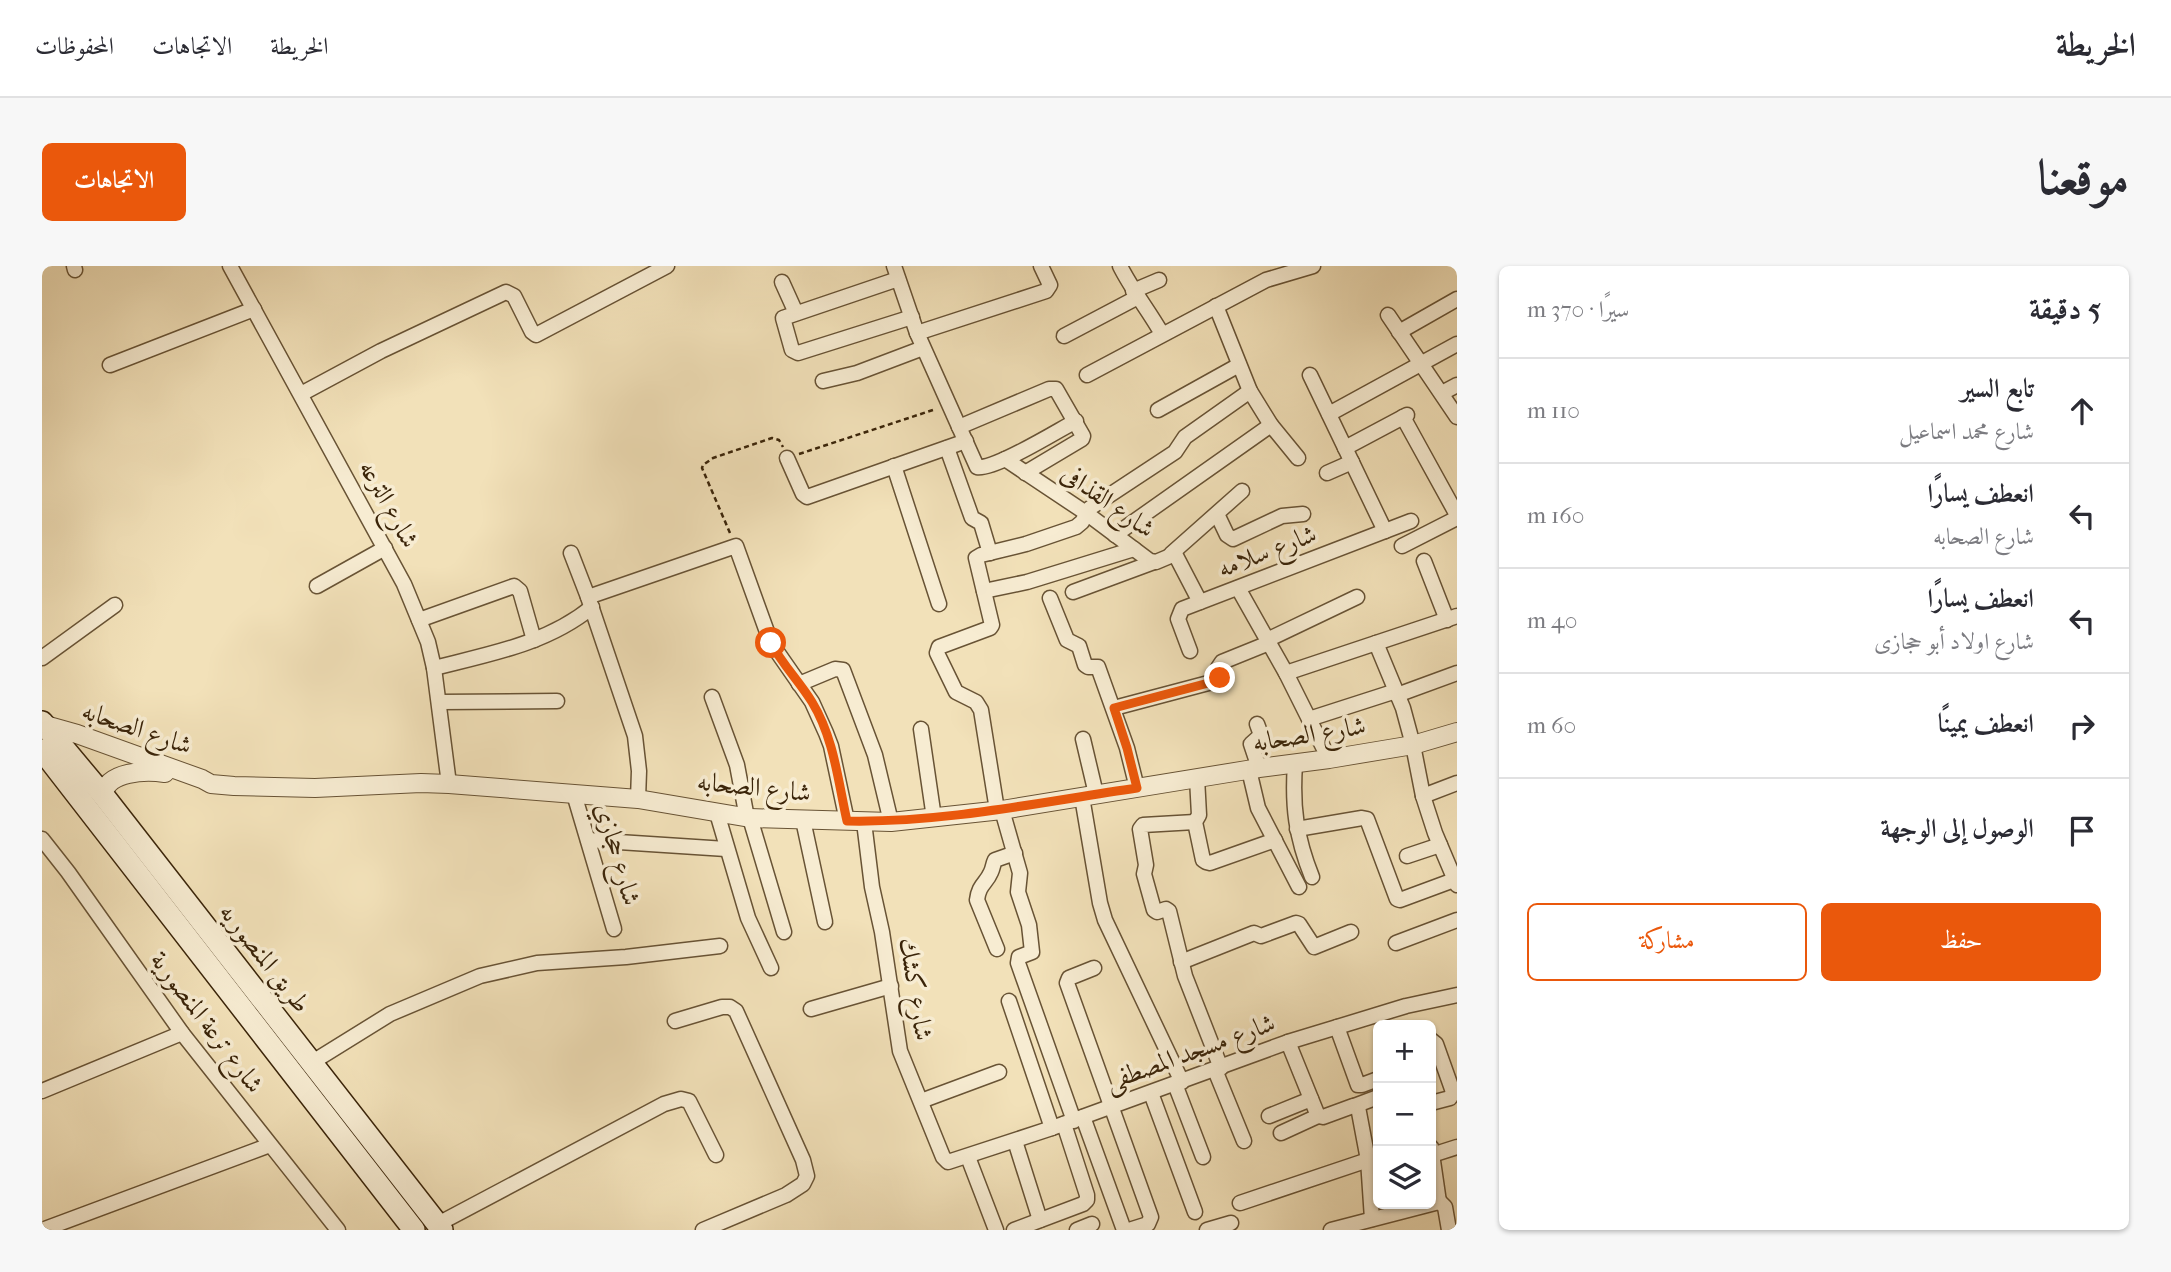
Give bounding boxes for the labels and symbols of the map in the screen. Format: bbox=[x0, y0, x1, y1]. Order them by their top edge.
street label: شارع الترعه bbox=[347, 455, 426, 556]
street label: شارع القذافى bbox=[1052, 458, 1161, 549]
street label: شارع سلامه bbox=[1213, 518, 1323, 590]
route start bbox=[755, 627, 786, 658]
route end bbox=[1204, 662, 1235, 693]
street label: شارع الصحابه bbox=[76, 695, 196, 767]
street label: شارع الصحابه bbox=[1250, 710, 1369, 764]
street label: شارع الصحابه bbox=[695, 766, 812, 814]
street label: شارع حجازي bbox=[583, 799, 647, 911]
street label: طريق المنصوريه bbox=[212, 897, 317, 1020]
street label: شارع كشك bbox=[887, 935, 939, 1044]
street label: شارع ترعة المنصورية bbox=[139, 945, 270, 1103]
street label: شارع مسجد المصطفى bbox=[1101, 1007, 1281, 1103]

